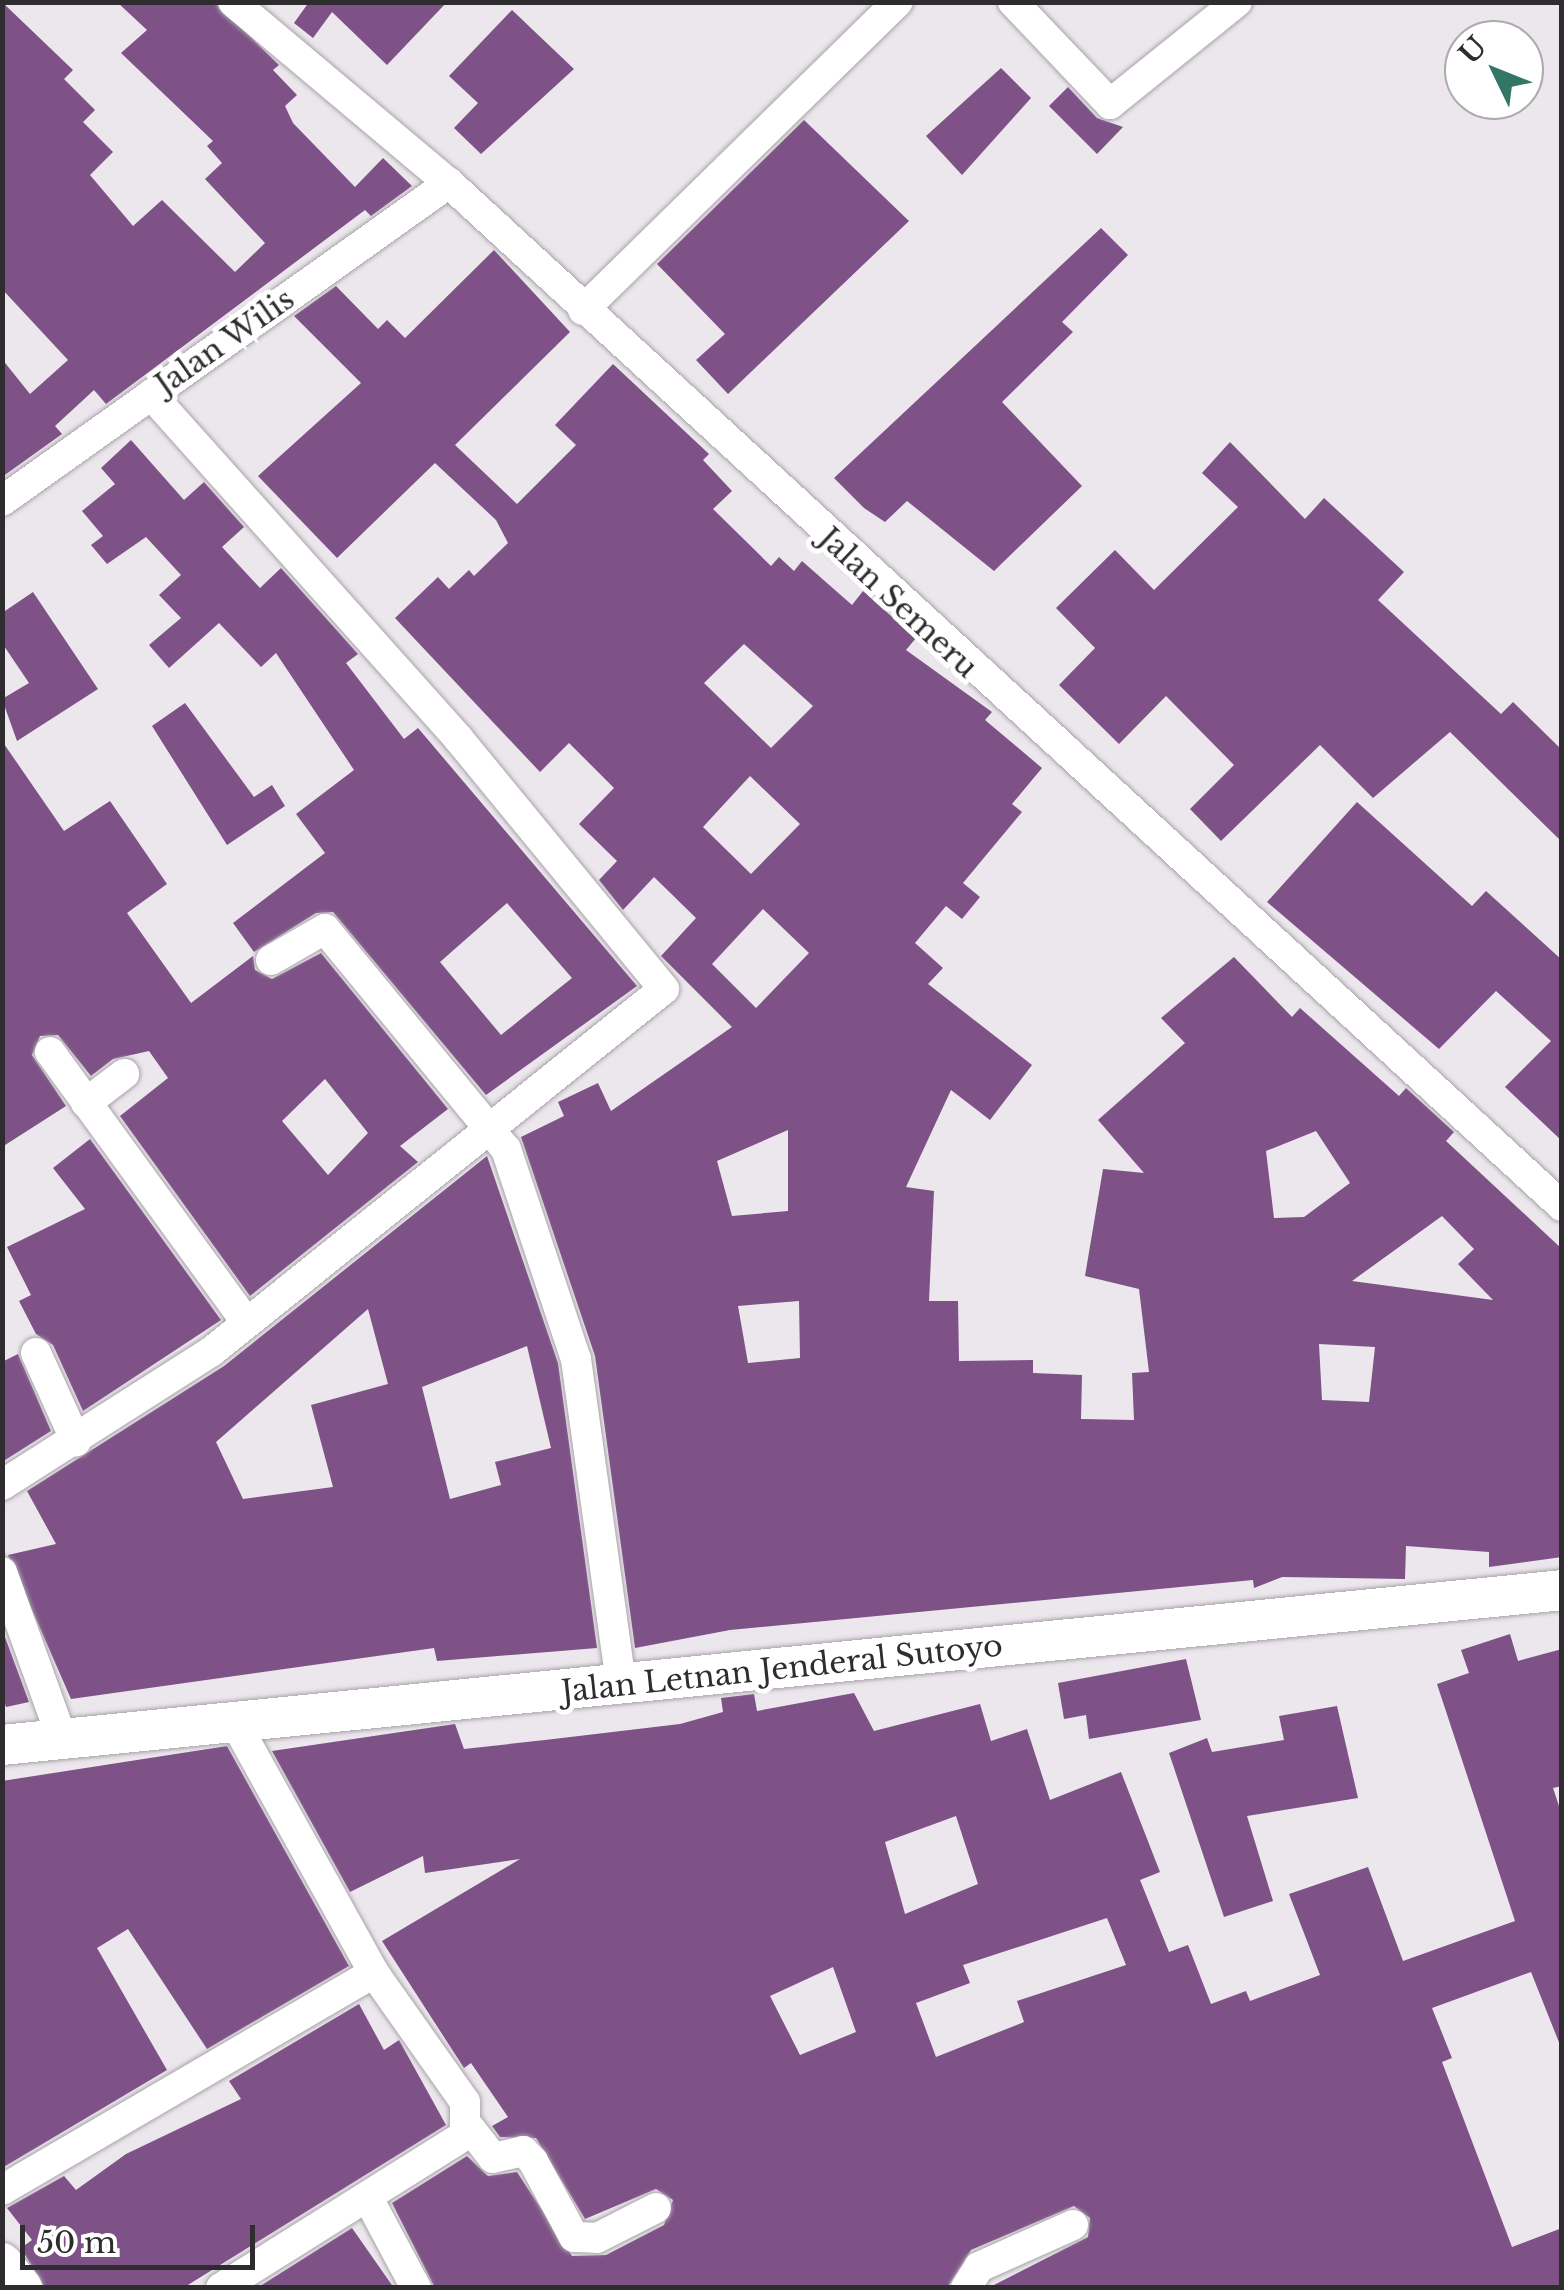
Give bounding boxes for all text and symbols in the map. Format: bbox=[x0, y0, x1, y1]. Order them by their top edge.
north arrow bbox=[1444, 20, 1544, 120]
text: U bbox=[1452, 30, 1494, 72]
street label: Jalan Wilis bbox=[148, 281, 302, 403]
street label: Jalan Semeru bbox=[811, 520, 985, 686]
street label: Jalan Letnan Jenderal Sutoyo bbox=[560, 1628, 1004, 1710]
scale bar bbox=[25, 2205, 260, 2267]
text: 50 m bbox=[37, 2224, 116, 2261]

